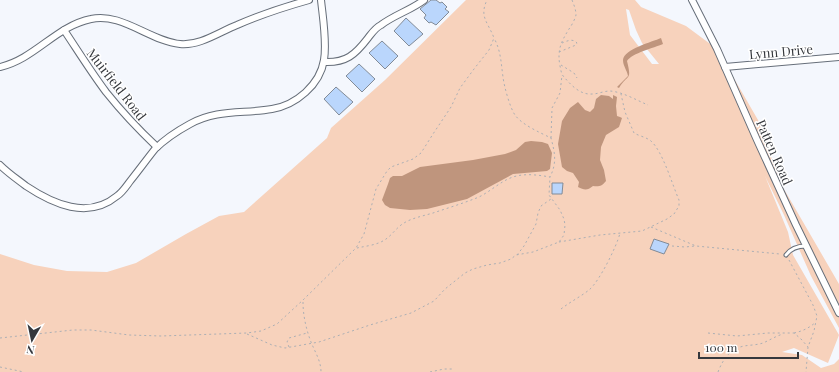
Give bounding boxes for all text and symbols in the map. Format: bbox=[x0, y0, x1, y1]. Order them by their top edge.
street label: Lynn Drive bbox=[748, 40, 814, 62]
street label: Muirfield Road bbox=[84, 45, 151, 124]
street label: Patten Road bbox=[753, 117, 797, 188]
north arrow bbox=[12, 320, 52, 360]
scale bar bbox=[699, 334, 798, 360]
text: 100 m bbox=[705, 339, 738, 355]
text: N bbox=[25, 342, 35, 358]

